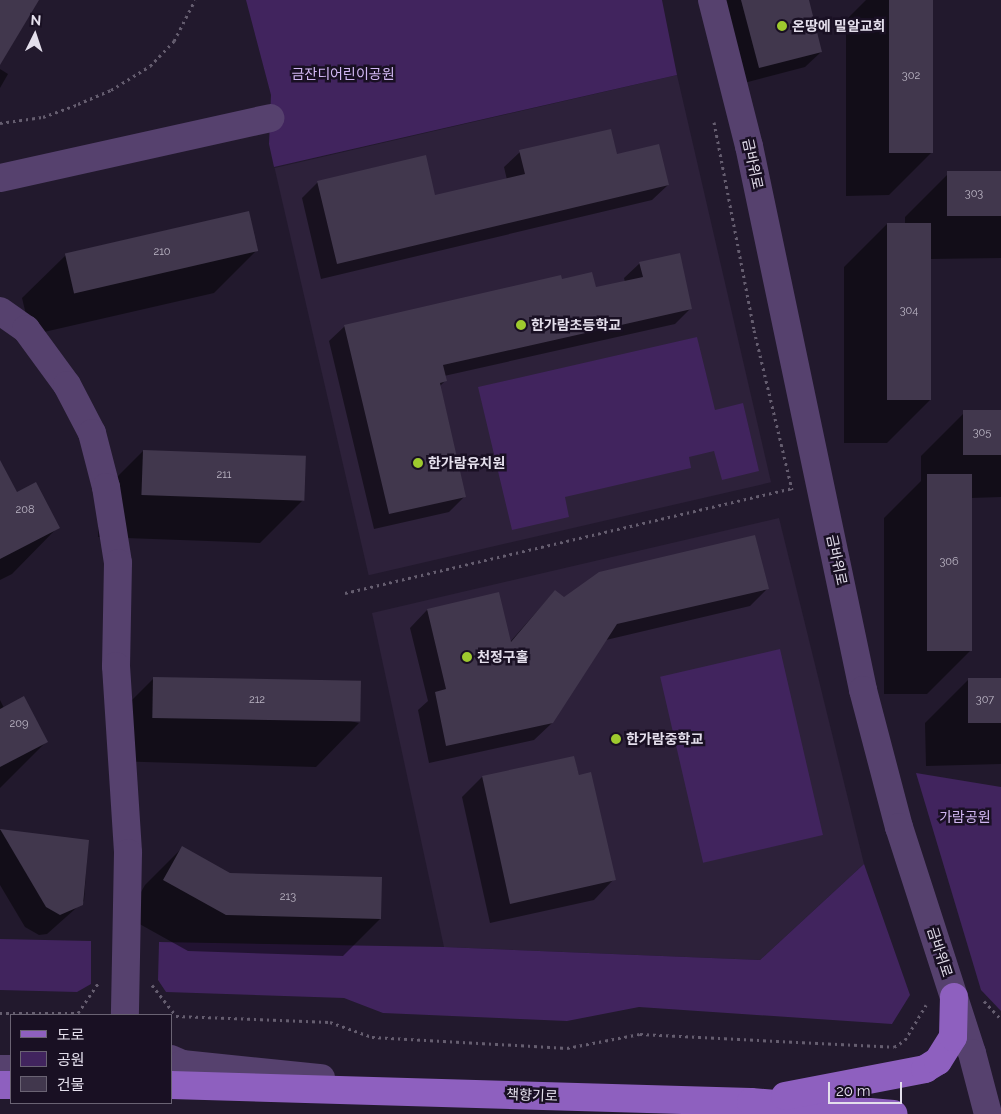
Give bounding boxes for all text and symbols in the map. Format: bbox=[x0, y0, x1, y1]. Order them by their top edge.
north arrow bbox=[10, 10, 60, 60]
text: N bbox=[30, 12, 42, 28]
place label: 온땅에 밀알교회 bbox=[792, 18, 886, 34]
marker: 온땅에 밀알교회 bbox=[776, 20, 788, 32]
park label: 금잔디어린이공원 bbox=[291, 66, 395, 82]
house number: 302 bbox=[902, 69, 920, 83]
street label: 금바위로 bbox=[739, 137, 767, 191]
house number: 303 bbox=[965, 187, 983, 201]
house number: 210 bbox=[153, 245, 171, 259]
house number: 304 bbox=[900, 304, 918, 318]
place label: 한가람초등학교 bbox=[531, 317, 621, 333]
marker: 한가람초등학교 bbox=[515, 319, 527, 331]
house number: 305 bbox=[973, 426, 991, 440]
place label: 한가람유치원 bbox=[428, 455, 505, 471]
marker: 한가람유치원 bbox=[412, 457, 424, 469]
house number: 211 bbox=[216, 468, 232, 482]
house number: 208 bbox=[16, 503, 34, 517]
street label: 금바위로 bbox=[823, 533, 851, 587]
house number: 306 bbox=[939, 555, 959, 569]
place label: 천정구홀 bbox=[477, 649, 529, 665]
marker: 천정구홀 bbox=[461, 651, 473, 663]
house number: 212 bbox=[249, 693, 265, 707]
house number: 307 bbox=[976, 693, 994, 707]
house number: 209 bbox=[10, 717, 28, 731]
place label: 한가람중학교 bbox=[626, 731, 703, 747]
marker: 한가람중학교 bbox=[610, 733, 622, 745]
park label: 가람공원 bbox=[939, 809, 991, 825]
house number: 213 bbox=[280, 890, 296, 904]
street label: 금바위로 bbox=[924, 925, 956, 979]
legend bbox=[10, 1014, 172, 1104]
text: 도로 bbox=[57, 1026, 85, 1044]
text: 공원 bbox=[57, 1051, 85, 1069]
scale bar bbox=[831, 1072, 905, 1104]
text: 건물 bbox=[57, 1076, 85, 1094]
text: 20 m bbox=[836, 1082, 871, 1100]
street label: 책향기로 bbox=[506, 1086, 558, 1104]

